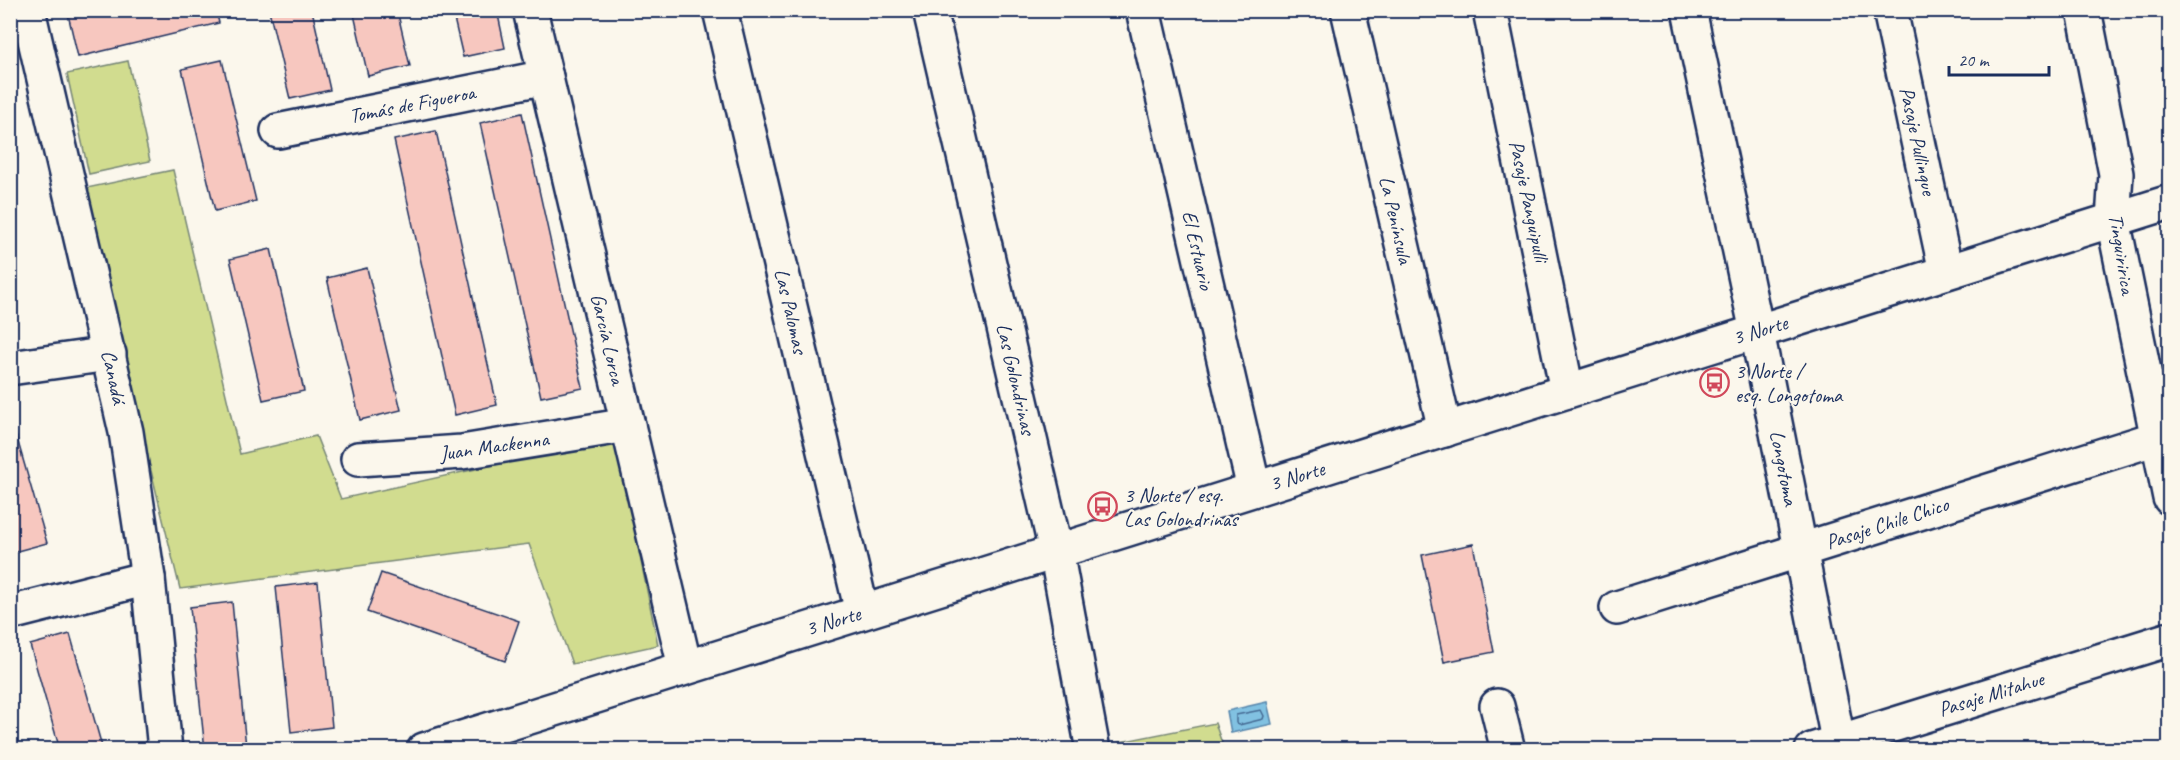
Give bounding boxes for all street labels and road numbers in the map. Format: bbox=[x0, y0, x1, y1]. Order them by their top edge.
street label: Tomás de Figueroa bbox=[347, 79, 479, 129]
street label: Pasaje Pullinque bbox=[1894, 85, 1943, 199]
street label: Pasaje Panguipulli bbox=[1503, 138, 1555, 267]
street label: La Península bbox=[1373, 174, 1419, 268]
street label: El Estuario bbox=[1176, 208, 1220, 294]
street label: Tinguiririca bbox=[2103, 212, 2142, 298]
street label: Las Palomas bbox=[769, 266, 814, 358]
street label: García Lorca bbox=[585, 291, 632, 389]
street label: 3 Norte bbox=[1729, 309, 1792, 351]
street label: Las Golondrinas bbox=[991, 321, 1042, 439]
street label: Canadá bbox=[96, 348, 133, 408]
street label: Juan Mackenna bbox=[437, 425, 552, 467]
street label: Longotoma bbox=[1764, 428, 1804, 510]
street label: 3 Norte bbox=[1266, 455, 1329, 497]
street label: Pasaje Chile Chico bbox=[1822, 490, 1953, 555]
street label: 3 Norte bbox=[802, 600, 865, 642]
street label: Pasaje Mitahue bbox=[1935, 665, 2049, 722]

